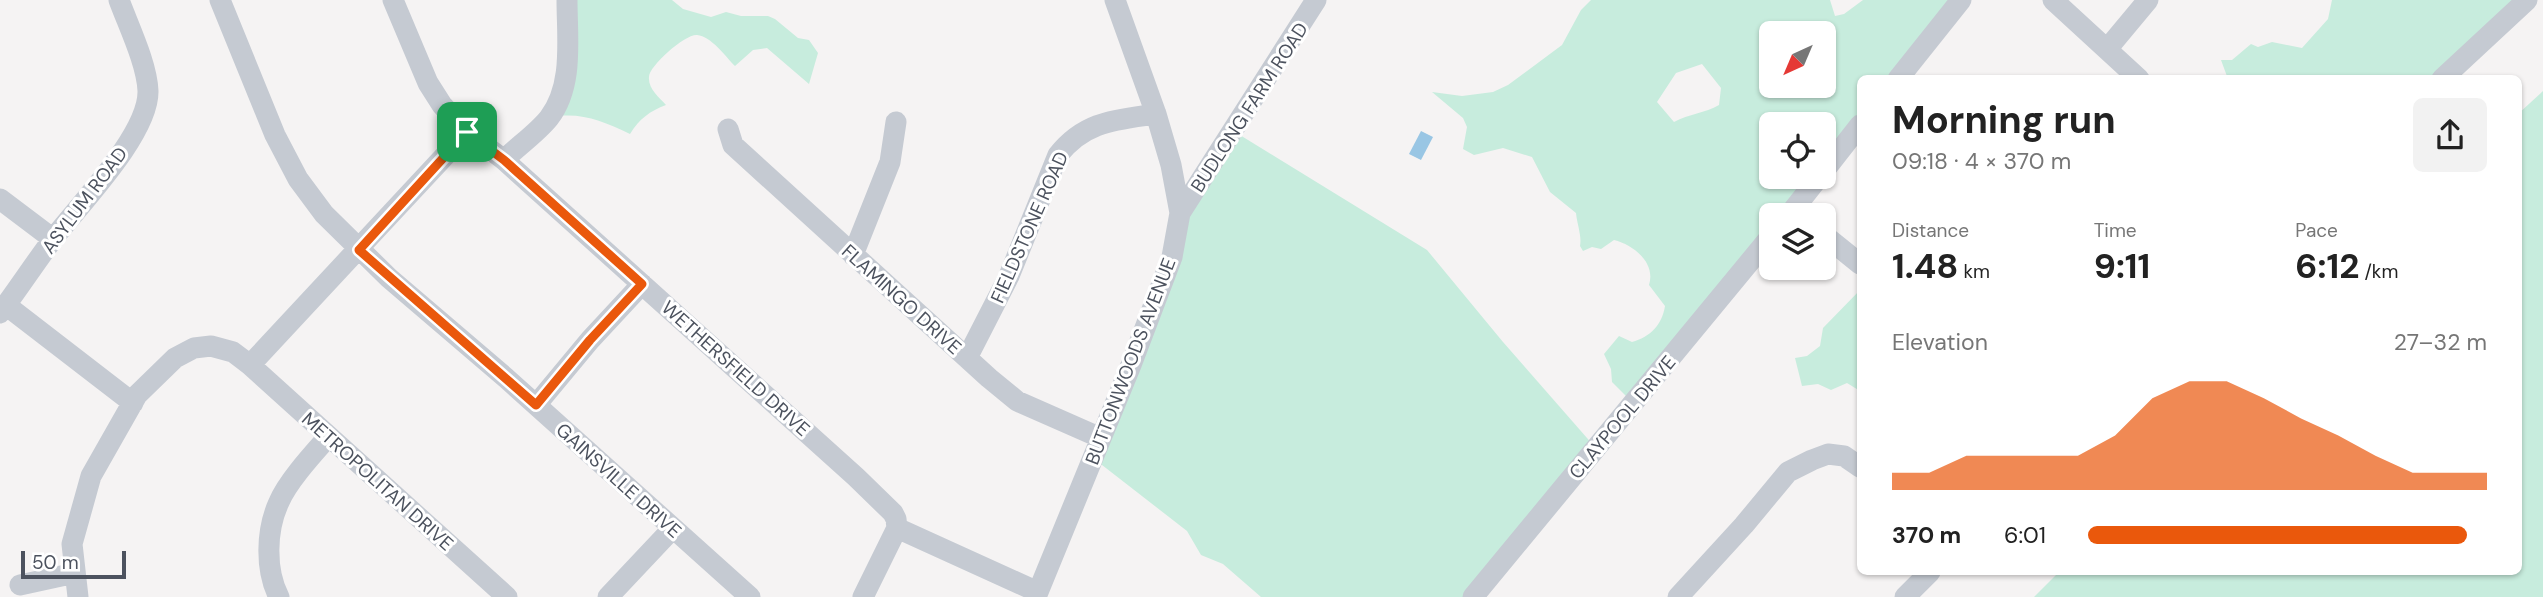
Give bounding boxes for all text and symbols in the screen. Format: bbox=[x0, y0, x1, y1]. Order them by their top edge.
street label: BUDLONG FARM ROAD bbox=[1185, 18, 1314, 197]
north arrow bbox=[1759, 21, 1836, 98]
map controls bbox=[1759, 21, 1836, 280]
text: Morning run bbox=[1892, 95, 2116, 145]
button: share bbox=[2413, 98, 2487, 172]
pin bbox=[437, 102, 497, 162]
button: locate bbox=[1759, 112, 1836, 189]
icon: arrive bbox=[448, 113, 486, 151]
street label: ASYLUM ROAD bbox=[36, 142, 133, 259]
text: 09:18 · 4 × 370 m bbox=[1892, 146, 2071, 176]
street label: FIELDSTONE ROAD bbox=[985, 147, 1074, 307]
button: layers bbox=[1759, 203, 1836, 280]
text: Distance bbox=[1892, 218, 1969, 243]
text: Time bbox=[2094, 218, 2137, 243]
text: Pace bbox=[2295, 218, 2338, 243]
street label: FLAMINGO DRIVE bbox=[837, 239, 967, 360]
text: 1.48 bbox=[1892, 243, 1958, 289]
text: 9:11 bbox=[2094, 243, 2150, 289]
text: 6:12 bbox=[2295, 243, 2359, 289]
street label: BUTTONWOODS AVENUE bbox=[1079, 254, 1181, 468]
text: km bbox=[1958, 259, 1990, 284]
text: /km bbox=[2359, 259, 2398, 284]
street label: WETHERSFIELD DRIVE bbox=[656, 295, 815, 442]
text: Elevation bbox=[1892, 327, 1988, 357]
text: 27–32 m bbox=[2394, 327, 2487, 357]
street label: CLAYPOOL DRIVE bbox=[1563, 350, 1681, 484]
street label: METROPOLITAN DRIVE bbox=[297, 407, 459, 556]
street label: GAINSVILLE DRIVE bbox=[551, 417, 687, 543]
text: 370 m bbox=[1892, 520, 1961, 550]
text: 6:01 bbox=[2004, 520, 2046, 550]
scale bar bbox=[21, 548, 126, 580]
text: 50 m bbox=[32, 550, 79, 575]

